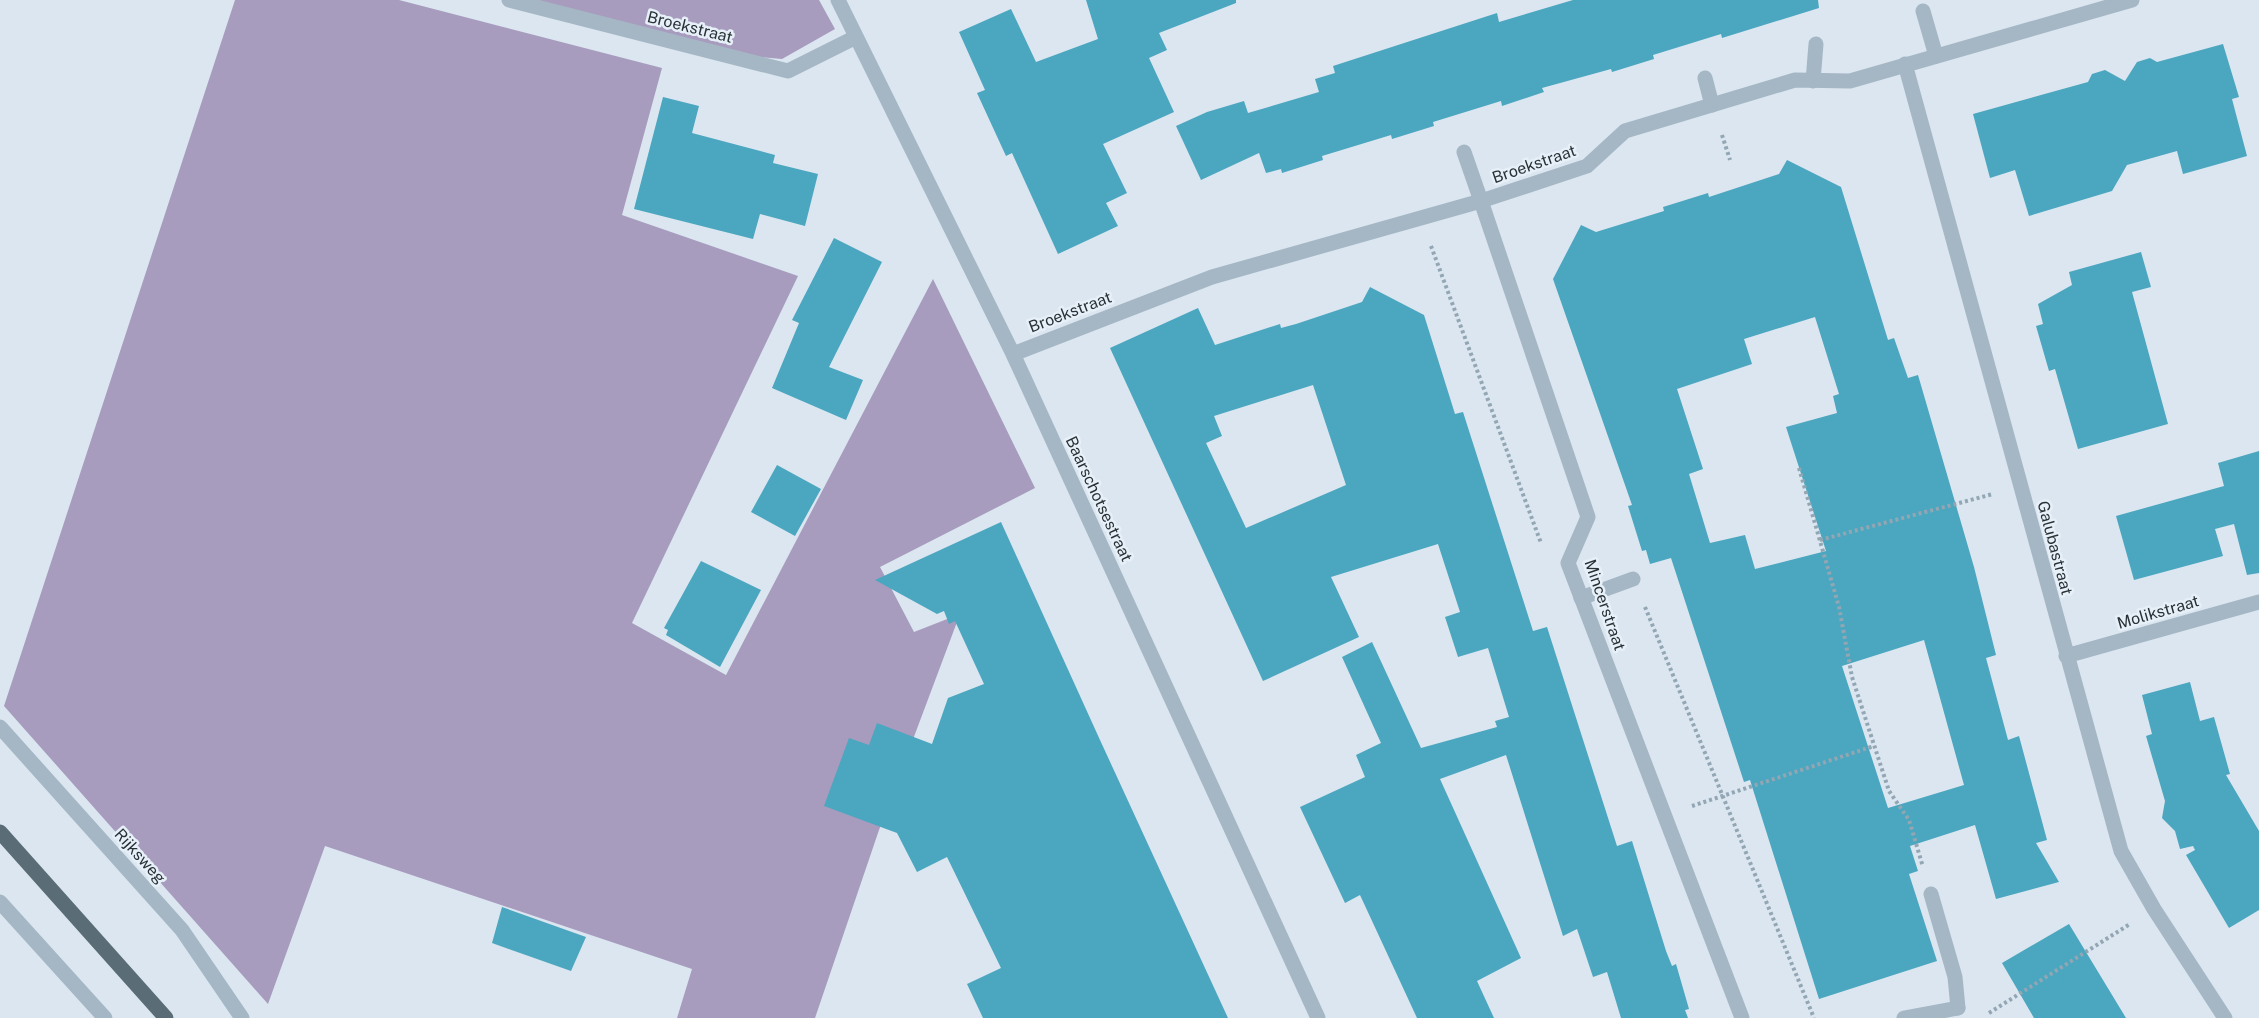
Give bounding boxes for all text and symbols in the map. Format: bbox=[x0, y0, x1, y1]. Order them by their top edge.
street label: Broekstraat bbox=[645, 7, 735, 47]
street label: Broekstraat bbox=[1490, 141, 1578, 187]
street label: Broekstraat bbox=[1026, 287, 1114, 337]
street label: Baarschotsestraat bbox=[1062, 433, 1136, 565]
street label: Galubastraat bbox=[2033, 499, 2077, 597]
street label: Mincerstraat bbox=[1581, 557, 1629, 653]
street label: Molikstraat bbox=[2115, 591, 2201, 633]
street label: Rijksweg bbox=[110, 825, 170, 887]

